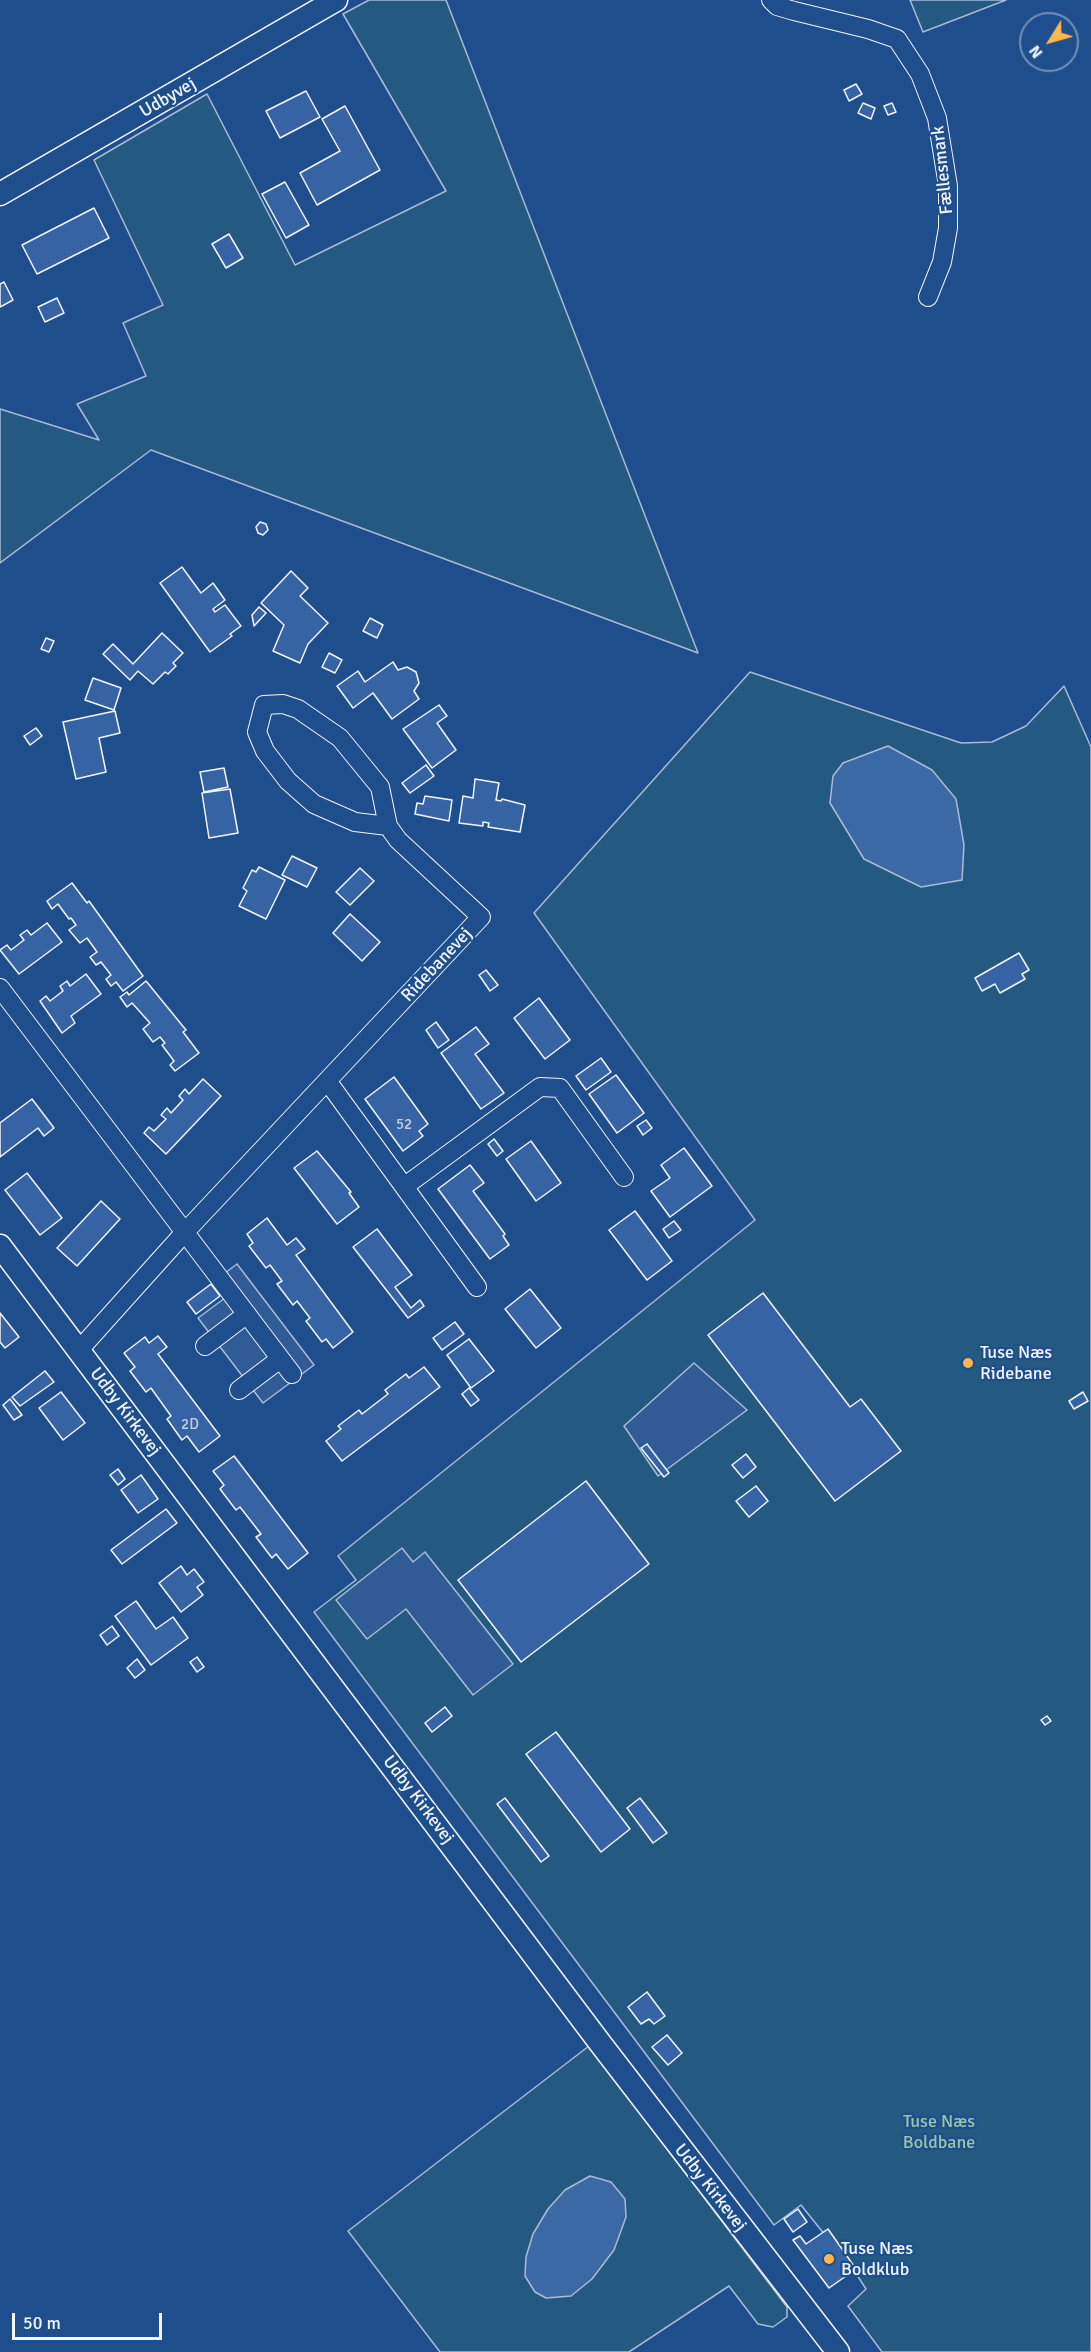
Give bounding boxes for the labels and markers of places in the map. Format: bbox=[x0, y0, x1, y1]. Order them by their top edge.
place label: Tuse Næs Ridebane bbox=[980, 1342, 1052, 1384]
marker: Tuse Næs Ridebane bbox=[961, 1356, 975, 1370]
place label: Tuse Næs Boldklub bbox=[841, 2238, 913, 2280]
marker: Tuse Næs Boldklub bbox=[822, 2252, 836, 2266]

